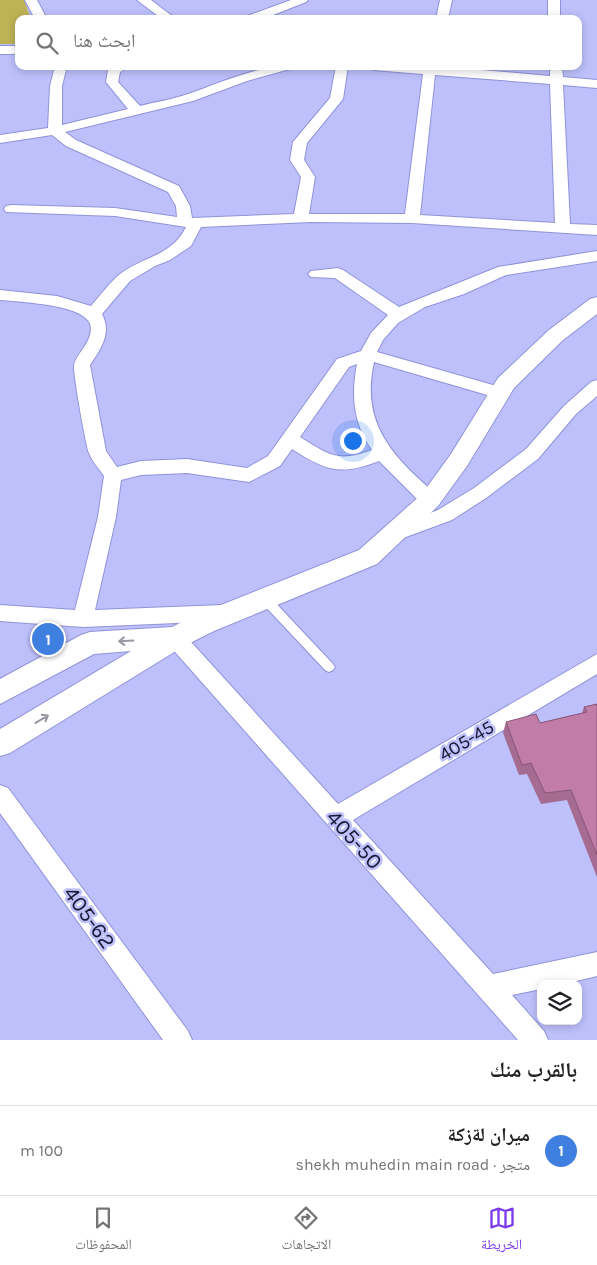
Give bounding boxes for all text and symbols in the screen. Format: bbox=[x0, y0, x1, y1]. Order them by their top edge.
search box bbox=[15, 15, 582, 70]
icon: search bbox=[33, 29, 61, 57]
text: ابحث هنا bbox=[73, 30, 135, 52]
your location bbox=[340, 428, 366, 454]
pin: 1 bbox=[32, 620, 64, 658]
one-way arrow bbox=[119, 636, 135, 645]
one-way arrow bbox=[34, 714, 48, 724]
street label: 405-45 bbox=[435, 716, 498, 766]
street label: 405-50 bbox=[321, 805, 388, 875]
street label: 405-62 bbox=[58, 881, 121, 954]
map controls bbox=[537, 980, 582, 1025]
button: layers bbox=[537, 980, 582, 1025]
text: بالقرب منك bbox=[490, 1058, 577, 1082]
text: ميران لةزكة bbox=[448, 1124, 530, 1146]
text: 100 m bbox=[20, 1141, 63, 1160]
text: 1 bbox=[558, 1141, 564, 1160]
text: متجر · shekh muhedin main road bbox=[296, 1155, 530, 1174]
tab: المحفوظات bbox=[75, 1204, 132, 1258]
tab: الاتجاهات bbox=[282, 1204, 331, 1258]
tab: الخريطة bbox=[481, 1204, 522, 1258]

